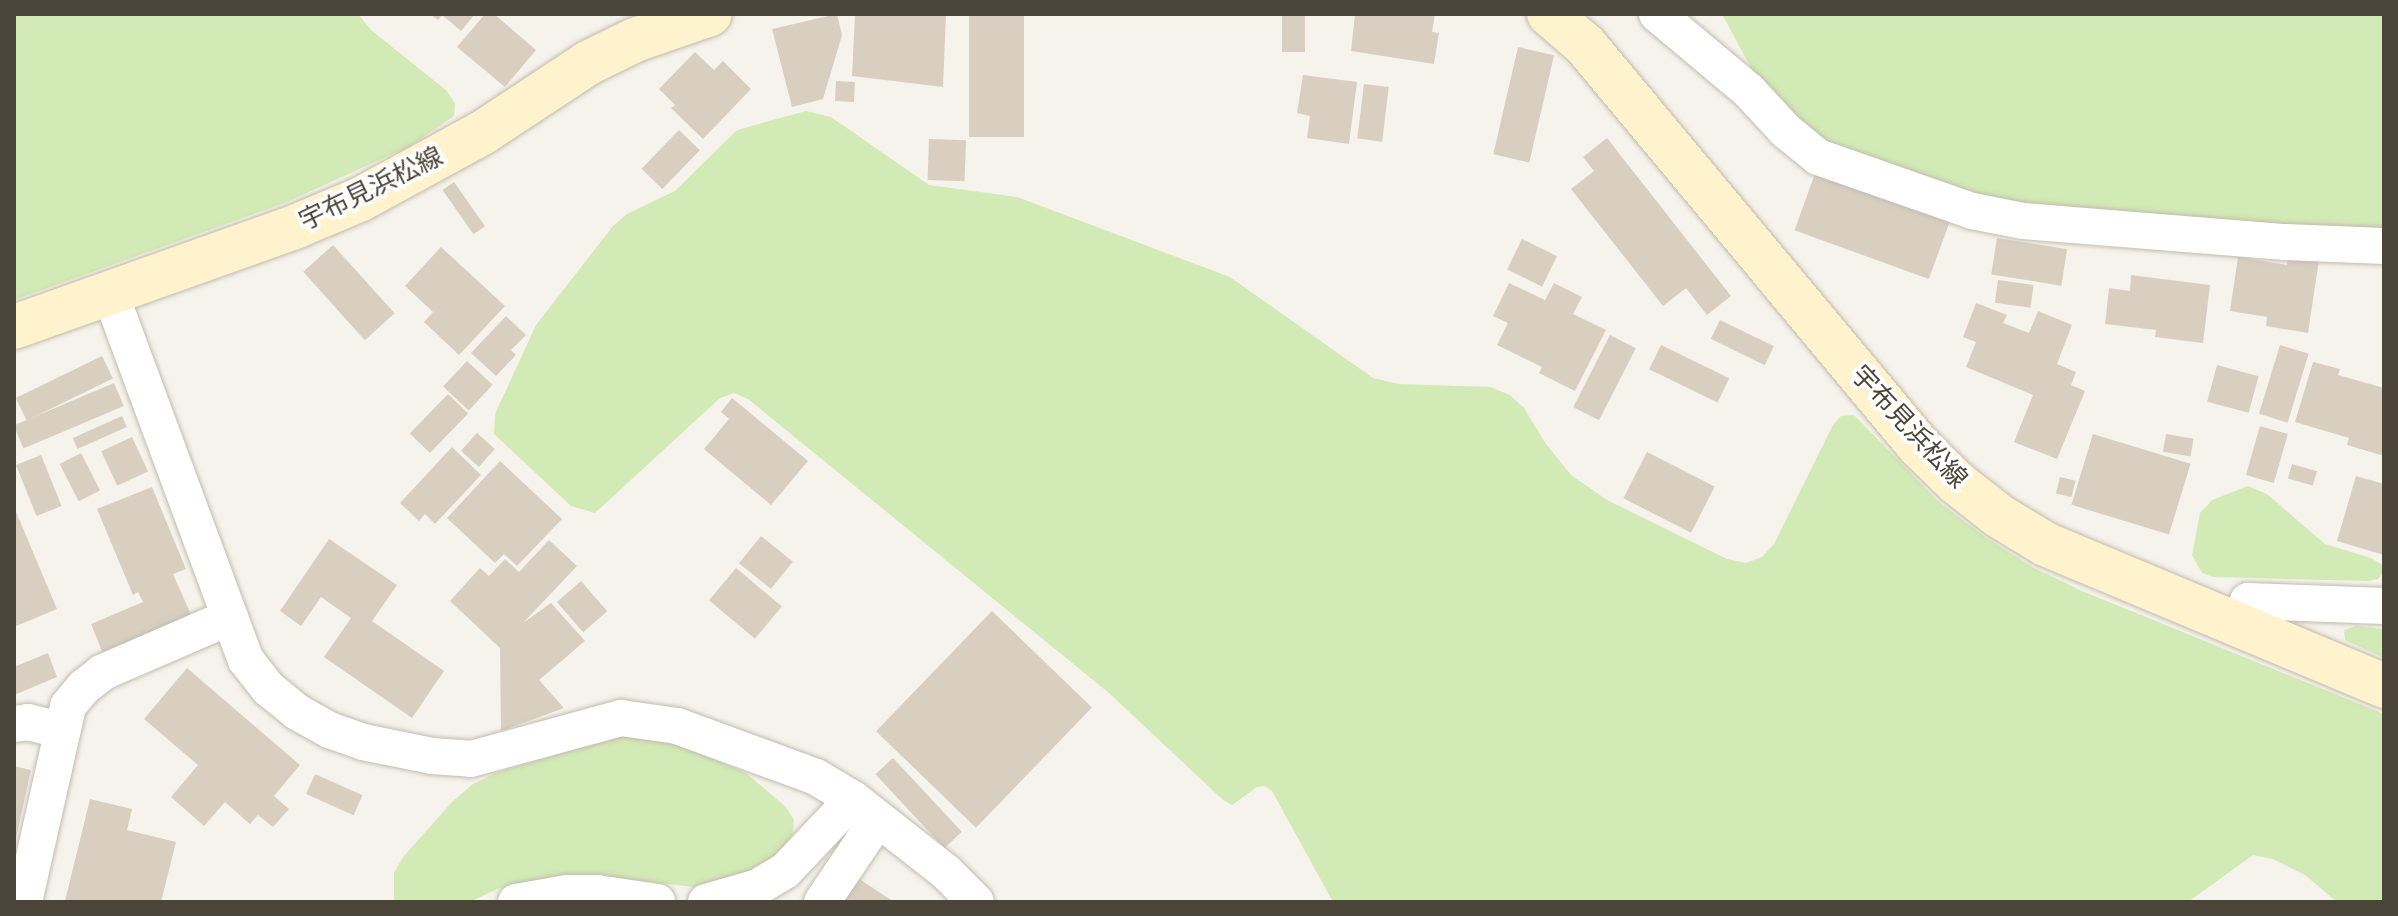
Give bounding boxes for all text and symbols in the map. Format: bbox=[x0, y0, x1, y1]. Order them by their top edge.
street label: 宇布見浜松線 bbox=[294, 141, 448, 237]
street label: 宇布見浜松線 bbox=[1844, 359, 1974, 495]

